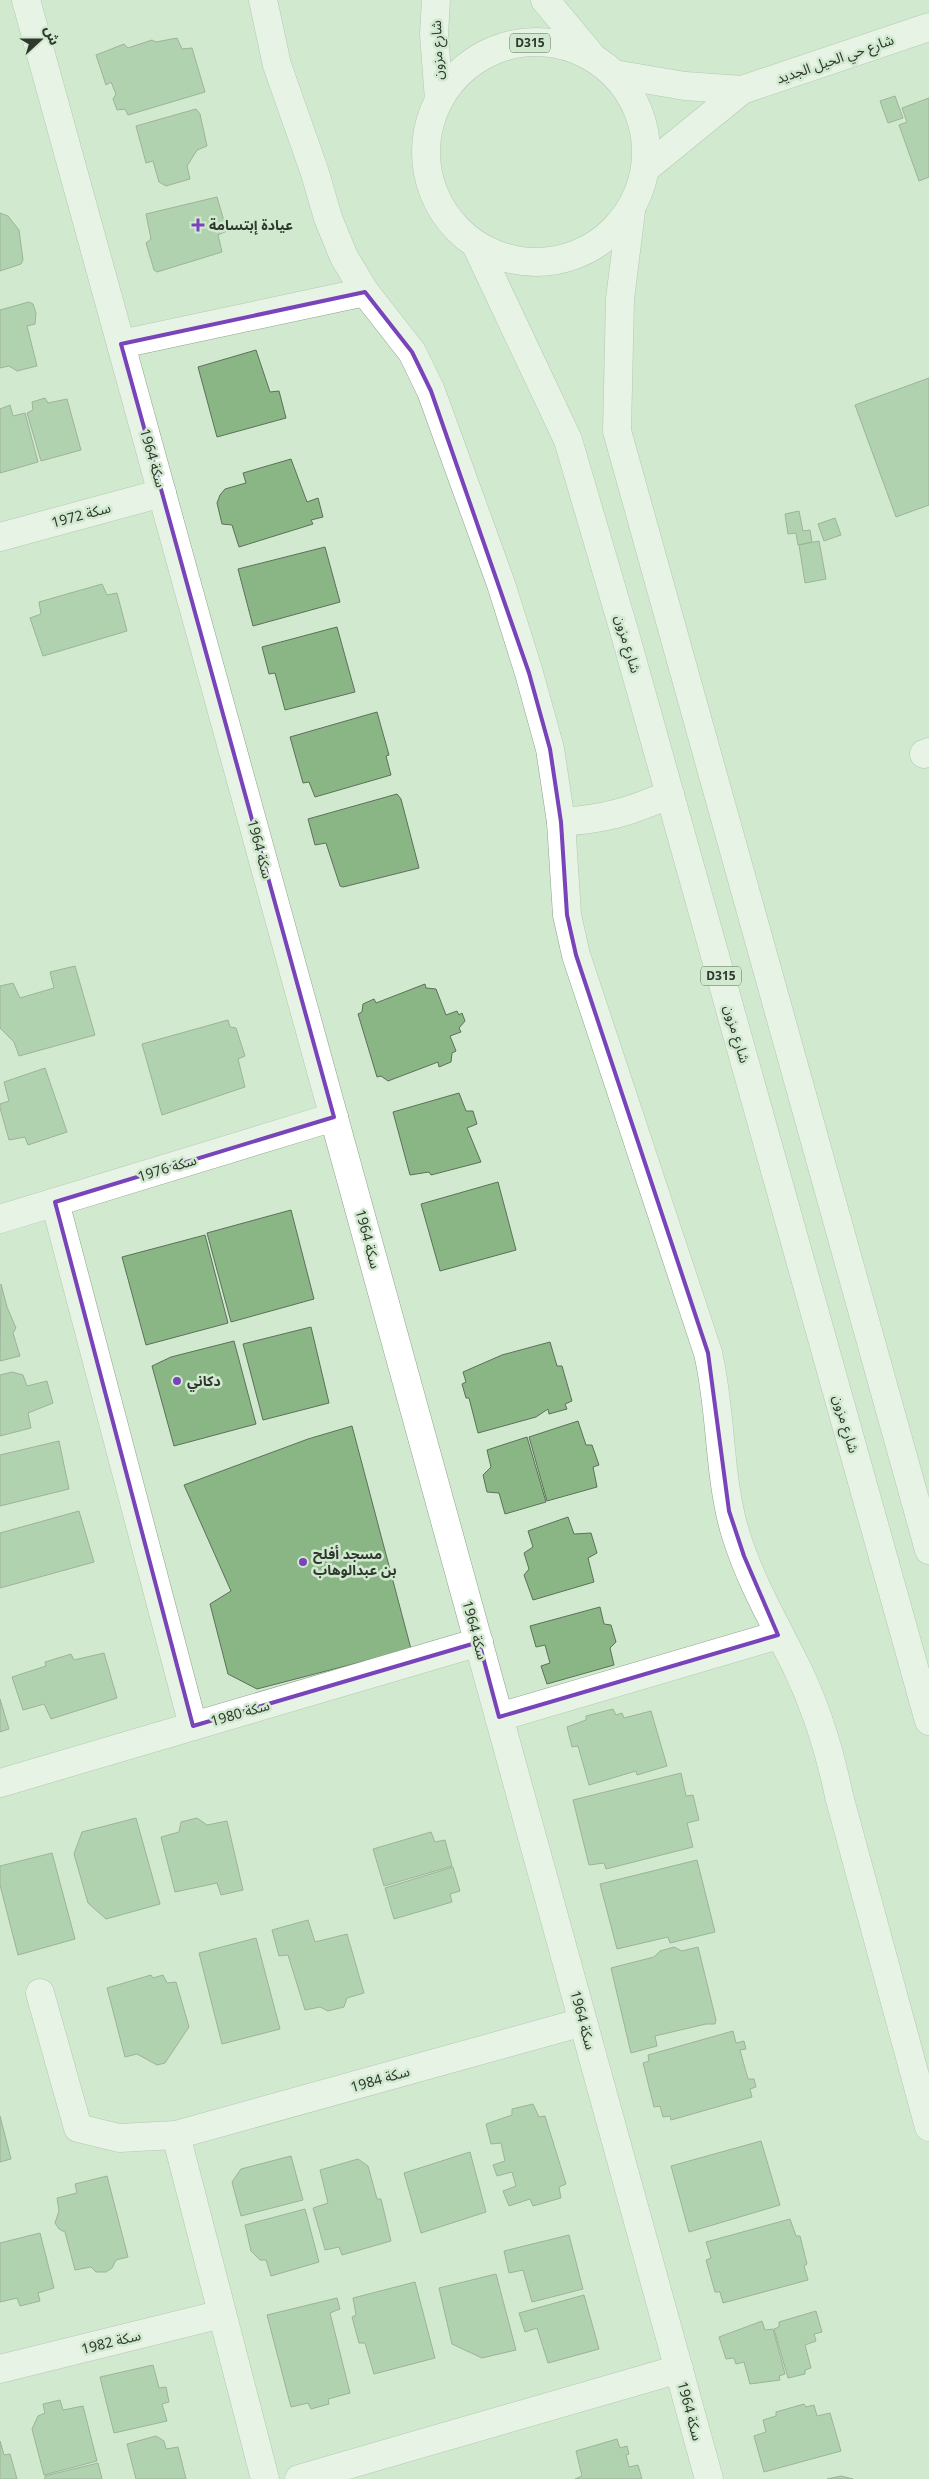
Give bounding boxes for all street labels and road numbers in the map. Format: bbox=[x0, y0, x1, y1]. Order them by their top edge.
street label: شارع مزون bbox=[426, 20, 449, 80]
street label: شارع حي الحيل الجديد bbox=[774, 30, 897, 90]
road number: D315 bbox=[510, 34, 550, 52]
street label: سكة 1964 bbox=[136, 426, 171, 490]
street label: سكة 1972 bbox=[49, 497, 113, 532]
street label: شارع مزون bbox=[609, 613, 646, 676]
street label: سكة 1964 bbox=[243, 817, 278, 881]
road number: D315 bbox=[701, 966, 741, 986]
street label: شارع مزون bbox=[718, 1003, 755, 1066]
street label: سكة 1976 bbox=[135, 1150, 199, 1185]
street label: سكة 1964 bbox=[351, 1207, 386, 1271]
street label: شارع مزون bbox=[827, 1393, 864, 1456]
street label: سكة 1964 bbox=[458, 1598, 493, 1662]
street label: سكة 1980 bbox=[208, 1695, 272, 1730]
street label: سكة 1964 bbox=[566, 1988, 601, 2052]
street label: سكة 1984 bbox=[348, 2061, 412, 2096]
street label: سكة 1982 bbox=[79, 2325, 143, 2358]
street label: سكة 1964 bbox=[673, 2379, 708, 2443]

